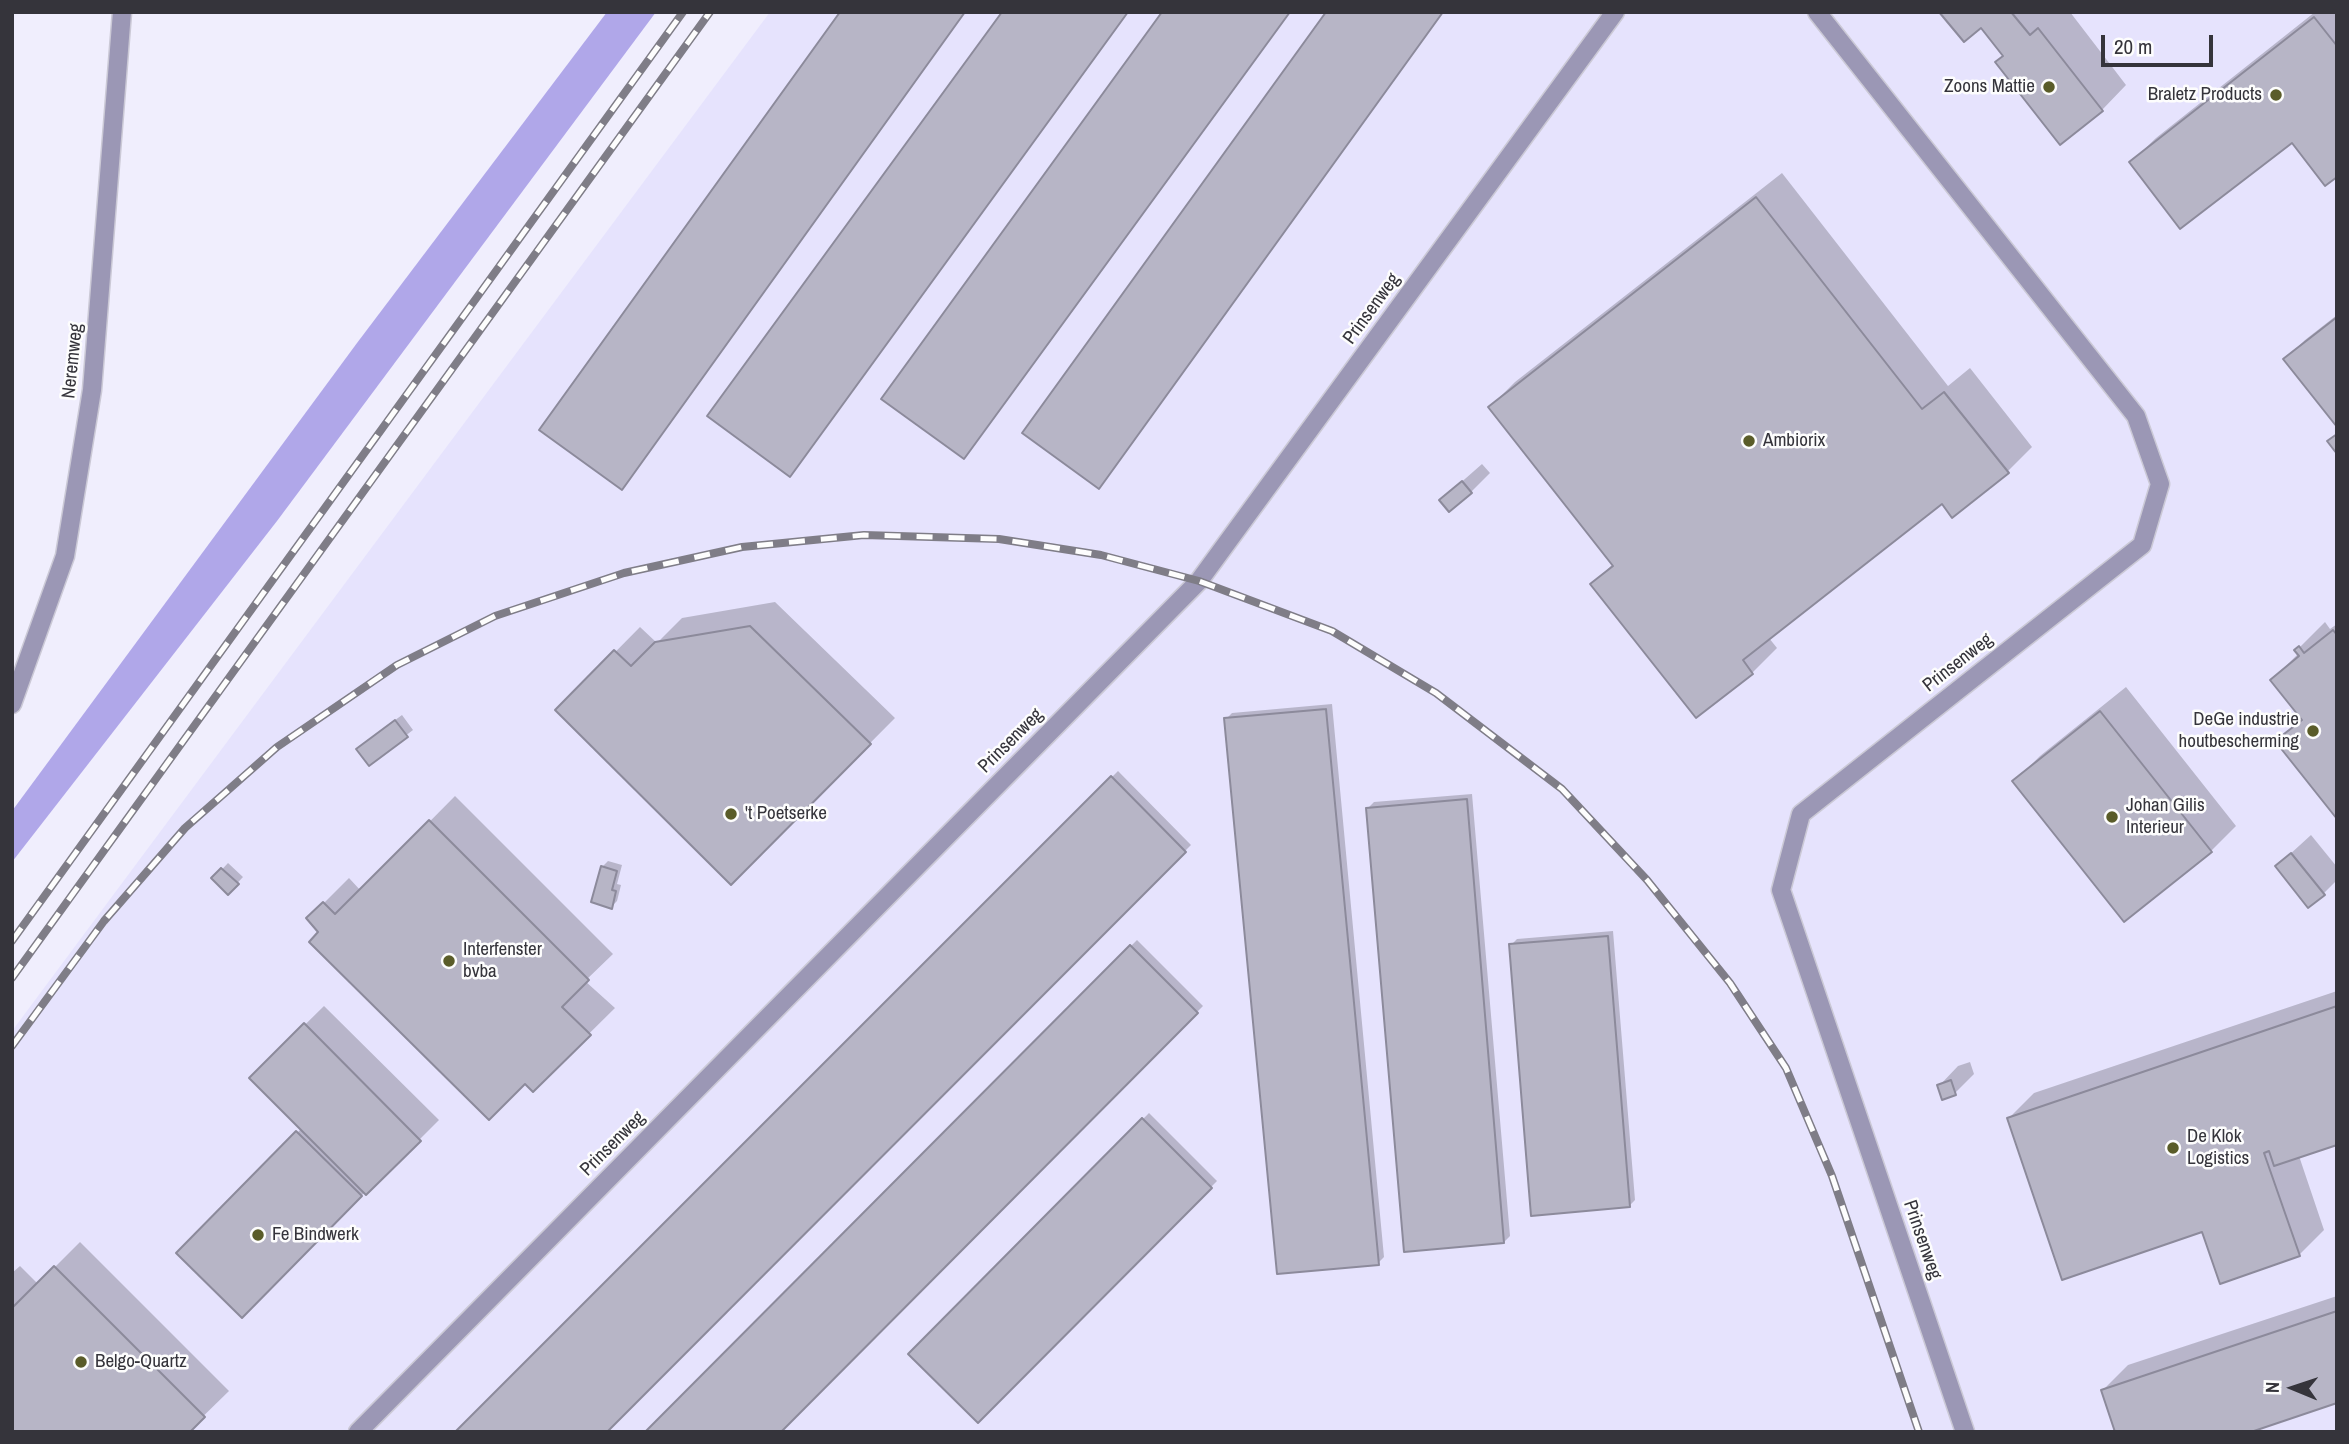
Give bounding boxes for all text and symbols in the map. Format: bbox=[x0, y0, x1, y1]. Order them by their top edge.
scale bar bbox=[2104, 21, 2216, 65]
text: 20 m bbox=[2114, 32, 2152, 61]
place label: Zoons Mattie bbox=[1944, 76, 2035, 98]
marker: Zoons Mattie bbox=[2041, 79, 2057, 95]
place label: Braletz Products bbox=[2148, 84, 2262, 106]
marker: Braletz Products bbox=[2268, 87, 2284, 103]
street label: Prinsenweg bbox=[1339, 269, 1405, 349]
street label: Neremweg bbox=[58, 322, 88, 400]
place label: Ambiorix bbox=[1763, 430, 1825, 452]
marker: Ambiorix bbox=[1741, 433, 1757, 449]
street label: Prinsenweg bbox=[1919, 629, 1997, 697]
street label: Prinsenweg bbox=[974, 704, 1048, 778]
place label: DeGe industrie houtbescherming bbox=[2179, 709, 2299, 753]
marker: DeGe industrie houtbescherming bbox=[2305, 723, 2321, 739]
place label: Johan Gilis Interieur bbox=[2126, 795, 2205, 839]
place label: 't Poetserke bbox=[745, 803, 827, 825]
marker: 't Poetserke bbox=[723, 806, 739, 822]
marker: Johan Gilis Interieur bbox=[2104, 809, 2120, 825]
place label: Interfenster bvba bbox=[463, 939, 542, 983]
marker: Interfenster bvba bbox=[441, 953, 457, 969]
street label: Prinsenweg bbox=[576, 1107, 650, 1181]
place label: De Klok Logistics bbox=[2187, 1126, 2249, 1170]
marker: De Klok Logistics bbox=[2165, 1140, 2181, 1156]
street label: Prinsenweg bbox=[1898, 1197, 1946, 1283]
place label: Fe Bindwerk bbox=[272, 1224, 359, 1246]
marker: Fe Bindwerk bbox=[250, 1227, 266, 1243]
place label: Belgo-Quartz bbox=[95, 1351, 187, 1373]
north arrow bbox=[2258, 1353, 2328, 1423]
marker: Belgo-Quartz bbox=[73, 1354, 89, 1370]
text: N bbox=[2259, 1381, 2285, 1393]

